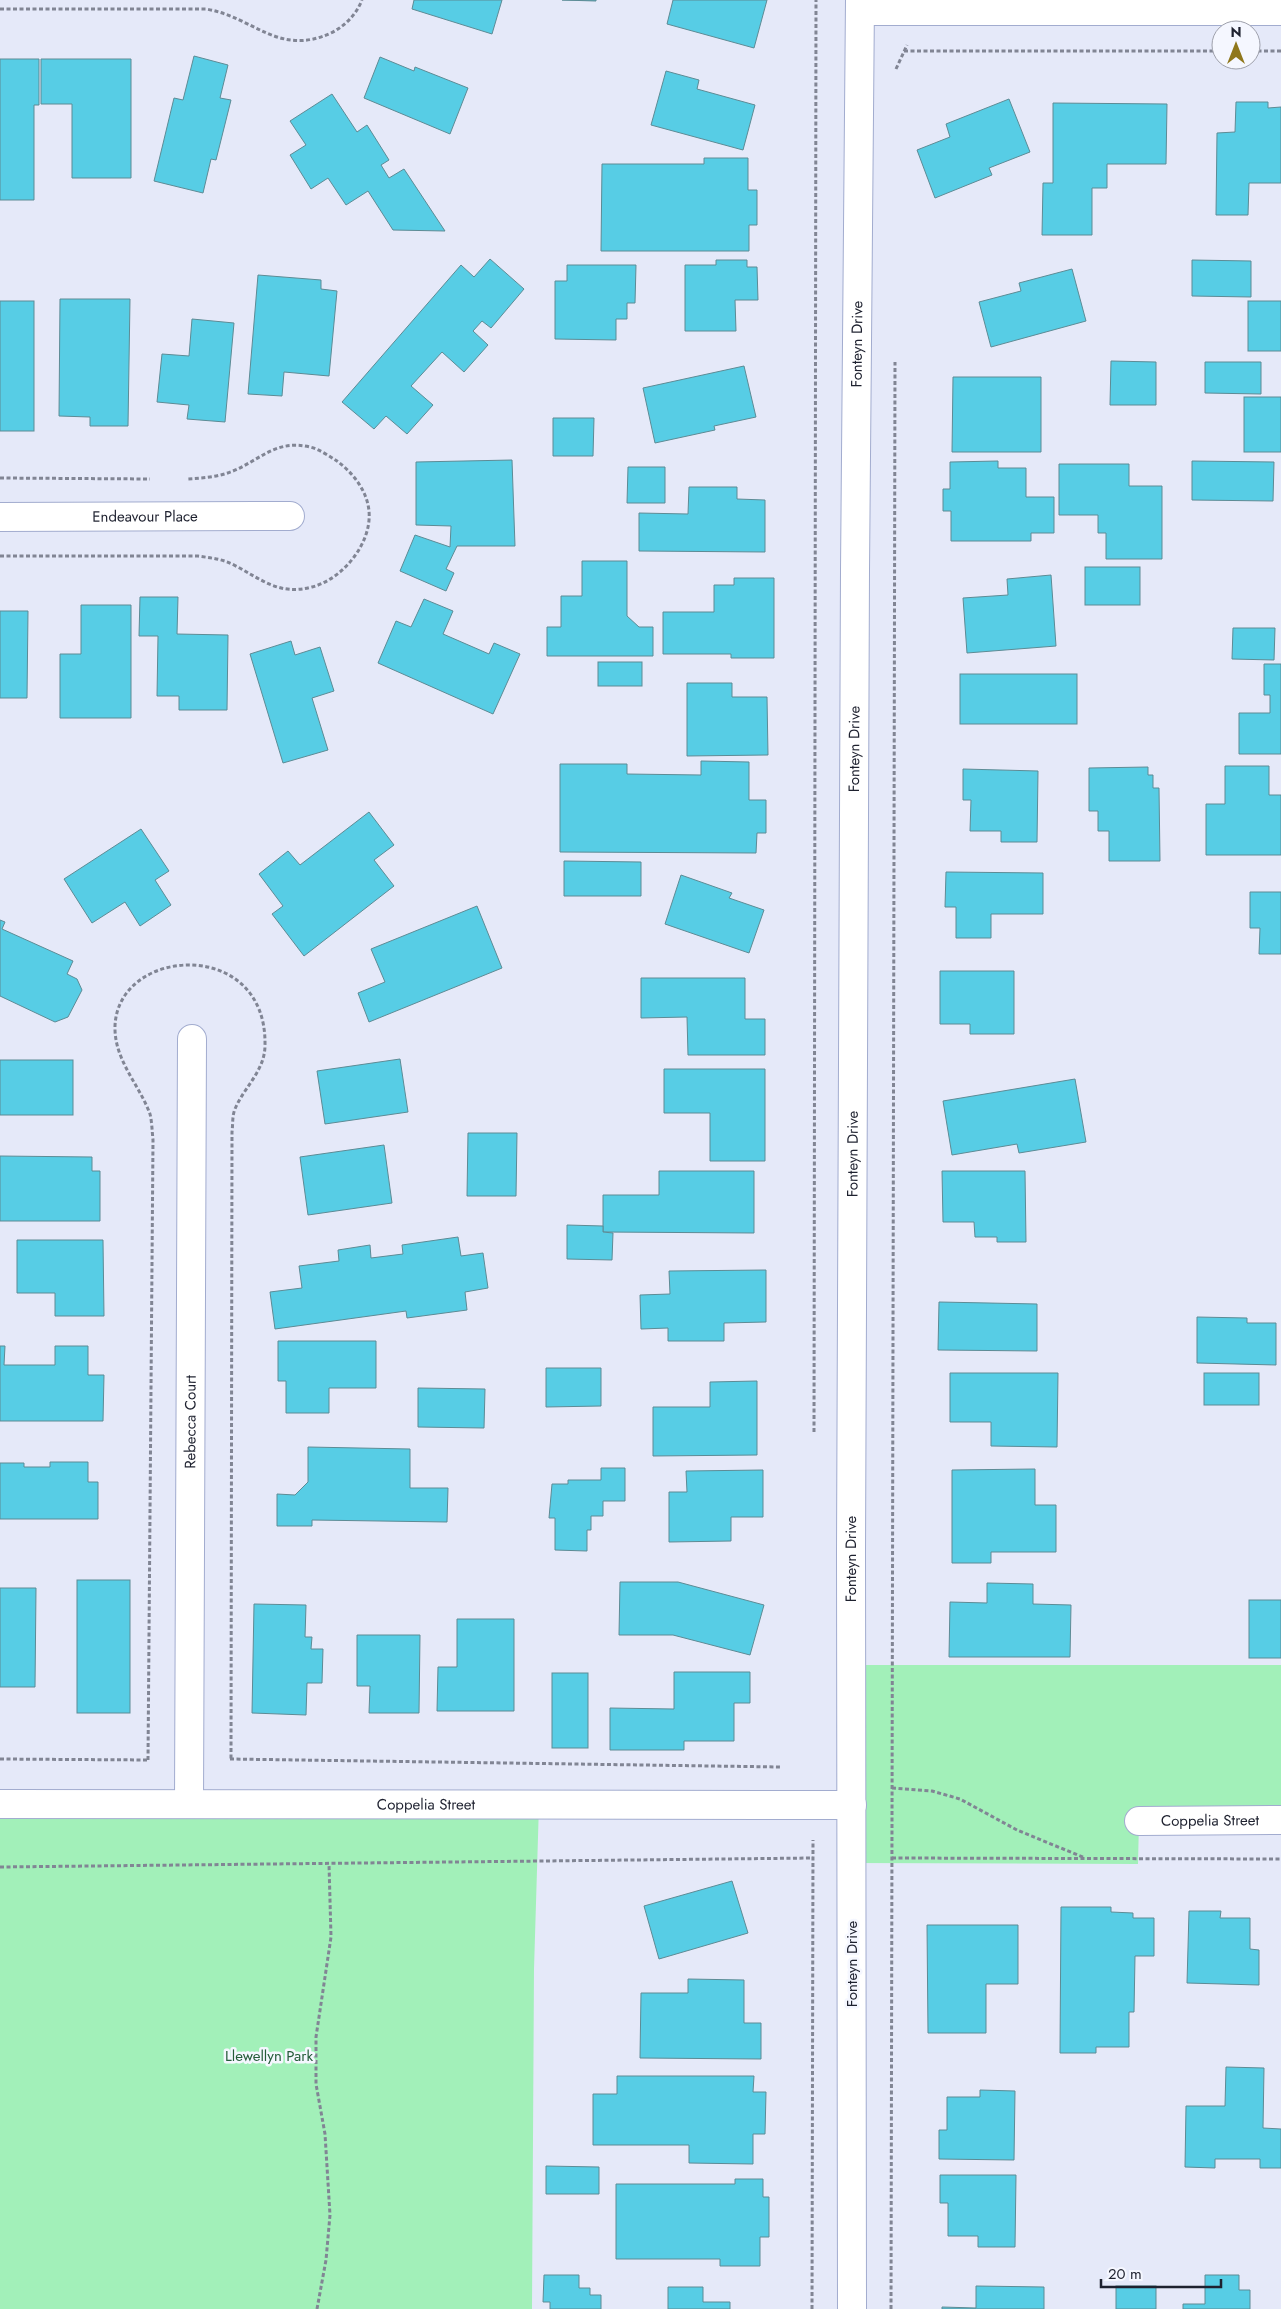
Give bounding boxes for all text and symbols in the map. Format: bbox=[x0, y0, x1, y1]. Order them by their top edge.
north arrow bbox=[1211, 20, 1261, 70]
text: N bbox=[1230, 22, 1242, 42]
street label: Fonteyn Drive bbox=[846, 300, 868, 387]
street label: Endeavour Place bbox=[92, 505, 198, 528]
street label: Fonteyn Drive bbox=[843, 705, 865, 792]
street label: Fonteyn Drive bbox=[841, 1110, 864, 1197]
street label: Rebecca Court bbox=[179, 1375, 202, 1469]
street label: Fonteyn Drive bbox=[840, 1515, 862, 1602]
street label: Coppelia Street bbox=[377, 1793, 476, 1816]
street label: Coppelia Street bbox=[1161, 1809, 1260, 1832]
street label: Fonteyn Drive bbox=[841, 1920, 863, 2007]
park label: Llewellyn Park bbox=[225, 2045, 313, 2067]
scale bar bbox=[1101, 2256, 1221, 2288]
text: 20 m bbox=[1108, 2263, 1142, 2285]

